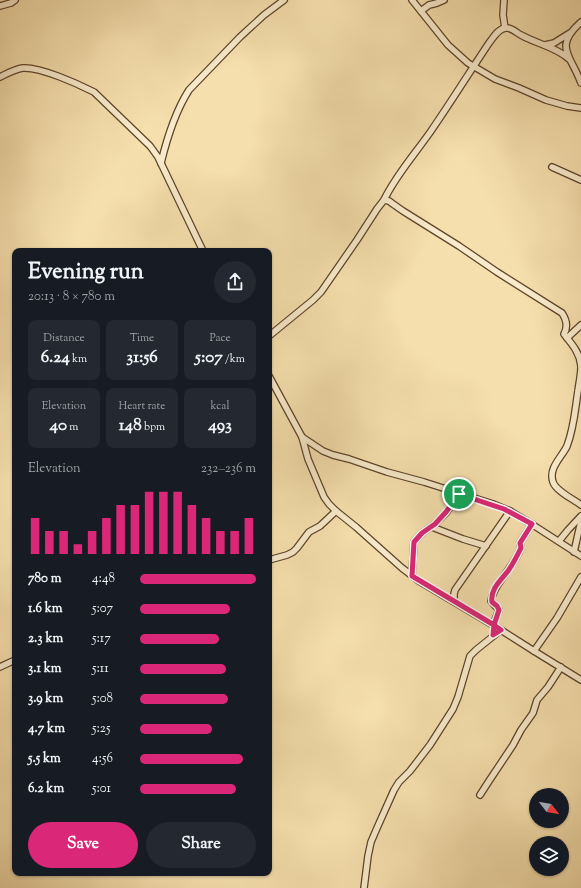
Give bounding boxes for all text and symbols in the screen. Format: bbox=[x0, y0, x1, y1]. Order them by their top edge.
text: Evening run bbox=[28, 257, 144, 289]
button: share bbox=[214, 261, 256, 303]
text: 20:13 · 8 × 780 m bbox=[28, 288, 115, 306]
text: Distance bbox=[43, 330, 85, 346]
text: Time bbox=[130, 330, 154, 346]
text: Pace bbox=[209, 330, 231, 346]
text: 6.24 bbox=[41, 346, 70, 370]
text: 31:56 bbox=[126, 346, 158, 370]
text: 5:07 bbox=[195, 346, 223, 370]
text: km bbox=[70, 351, 87, 367]
text: /km bbox=[223, 351, 245, 367]
text: Elevation bbox=[42, 398, 86, 414]
text: Heart rate bbox=[119, 398, 165, 414]
text: kcal bbox=[211, 398, 229, 414]
text: 40 bbox=[50, 414, 67, 438]
text: 148 bbox=[119, 414, 142, 438]
text: 493 bbox=[208, 414, 232, 438]
text: m bbox=[67, 419, 78, 435]
text: bpm bbox=[142, 419, 165, 435]
text: Elevation bbox=[28, 460, 81, 478]
text: 232–236 m bbox=[201, 460, 256, 478]
pin bbox=[442, 477, 476, 511]
icon: arrive bbox=[448, 483, 470, 505]
text: 780 m bbox=[28, 570, 61, 588]
text: 4:48 bbox=[92, 570, 115, 588]
text: 1.6 km bbox=[28, 600, 63, 618]
text: 5:07 bbox=[92, 600, 113, 618]
text: 2.3 km bbox=[28, 630, 63, 648]
text: 5:17 bbox=[92, 630, 111, 648]
text: 3.1 km bbox=[28, 660, 62, 678]
text: 5:11 bbox=[92, 660, 109, 678]
text: 3.9 km bbox=[28, 690, 63, 708]
text: 5:08 bbox=[92, 690, 113, 708]
text: 4.7 km bbox=[28, 720, 65, 738]
text: 5:25 bbox=[92, 720, 110, 738]
text: 5.5 km bbox=[28, 750, 61, 768]
text: 4:56 bbox=[92, 750, 113, 768]
text: 6.2 km bbox=[28, 780, 64, 798]
text: 5:01 bbox=[92, 780, 111, 798]
north arrow bbox=[529, 788, 569, 828]
map controls bbox=[529, 788, 569, 876]
button: Save bbox=[28, 822, 138, 868]
button: Share bbox=[146, 822, 256, 868]
button: layers bbox=[529, 836, 569, 876]

